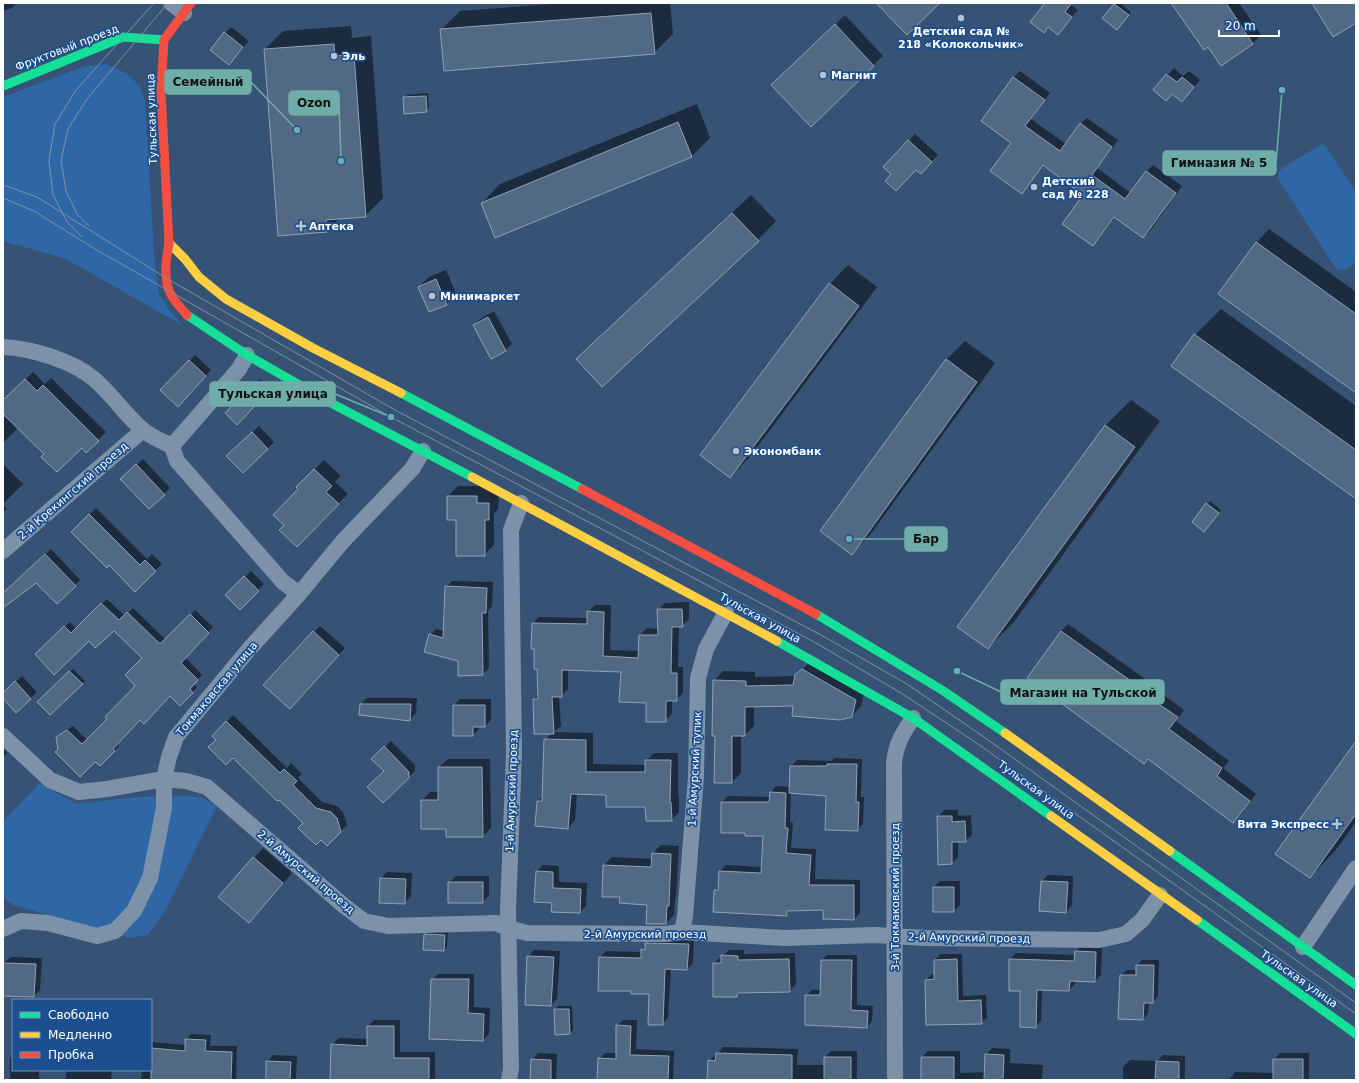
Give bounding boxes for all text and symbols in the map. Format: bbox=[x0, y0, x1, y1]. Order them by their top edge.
scale bar bbox=[1219, 12, 1279, 38]
marker: Детский сад № 218 «Колокольчик» bbox=[956, 13, 966, 23]
text: 20 m bbox=[1225, 19, 1256, 33]
street label: Фруктовый проезд bbox=[13, 22, 121, 74]
place label: Детский сад № 218 «Колокольчик» bbox=[898, 25, 1024, 51]
place label: Эль bbox=[342, 50, 365, 63]
marker: Эль bbox=[329, 51, 339, 61]
place label: Магнит bbox=[831, 69, 877, 82]
callout: Семейный bbox=[165, 70, 251, 94]
marker: Магнит bbox=[818, 70, 828, 80]
street label: Тульская улица bbox=[144, 73, 160, 166]
text: Семейный bbox=[173, 75, 243, 89]
callout: Ozon bbox=[289, 91, 339, 115]
text: Ozon bbox=[297, 96, 331, 110]
callout: Гимназия № 5 bbox=[1163, 151, 1276, 175]
text: Гимназия № 5 bbox=[1171, 156, 1267, 170]
place label: Детский сад № 228 bbox=[1042, 175, 1109, 201]
marker: Детский сад № 228 bbox=[1029, 182, 1039, 192]
place label: Аптека bbox=[309, 220, 354, 233]
marker: Аптека bbox=[296, 221, 306, 231]
place label: Минимаркет bbox=[440, 290, 520, 303]
marker: Минимаркет bbox=[427, 291, 437, 301]
callout: Тульская улица bbox=[210, 382, 335, 406]
text: Тульская улица bbox=[218, 387, 328, 401]
street label: 2-й Крекингский проезд bbox=[15, 439, 131, 542]
place label: Экономбанк bbox=[744, 445, 822, 458]
marker: Экономбанк bbox=[731, 446, 741, 456]
callout: Бар bbox=[905, 527, 947, 551]
text: Бар bbox=[913, 532, 939, 546]
street label: Тульская улица bbox=[716, 590, 803, 646]
street label: Токмаковская улица bbox=[173, 639, 260, 740]
callout: Магазин на Тульской bbox=[1001, 680, 1164, 704]
text: Магазин на Тульской bbox=[1009, 686, 1157, 700]
street label: 1-й Амурский тупик bbox=[685, 711, 705, 827]
street label: 1-й Амурский проезд bbox=[503, 729, 521, 852]
street label: Тульская улица bbox=[994, 757, 1077, 822]
place label: Вита Экспресс bbox=[1237, 818, 1329, 831]
marker: Вита Экспресс bbox=[1332, 819, 1342, 829]
street label: 3-й Токмаковский проезд bbox=[889, 822, 902, 971]
street label: 2-й Амурский проезд bbox=[255, 828, 357, 917]
street label: 2-й Амурский проезд bbox=[584, 928, 707, 941]
street label: 2-й Амурский проезд bbox=[908, 930, 1031, 946]
street label: Тульская улица bbox=[1257, 947, 1340, 1010]
legend bbox=[12, 999, 152, 1071]
text: Свободно bbox=[48, 1008, 109, 1022]
text: Медленно bbox=[48, 1028, 112, 1042]
text: Пробка bbox=[48, 1048, 94, 1062]

